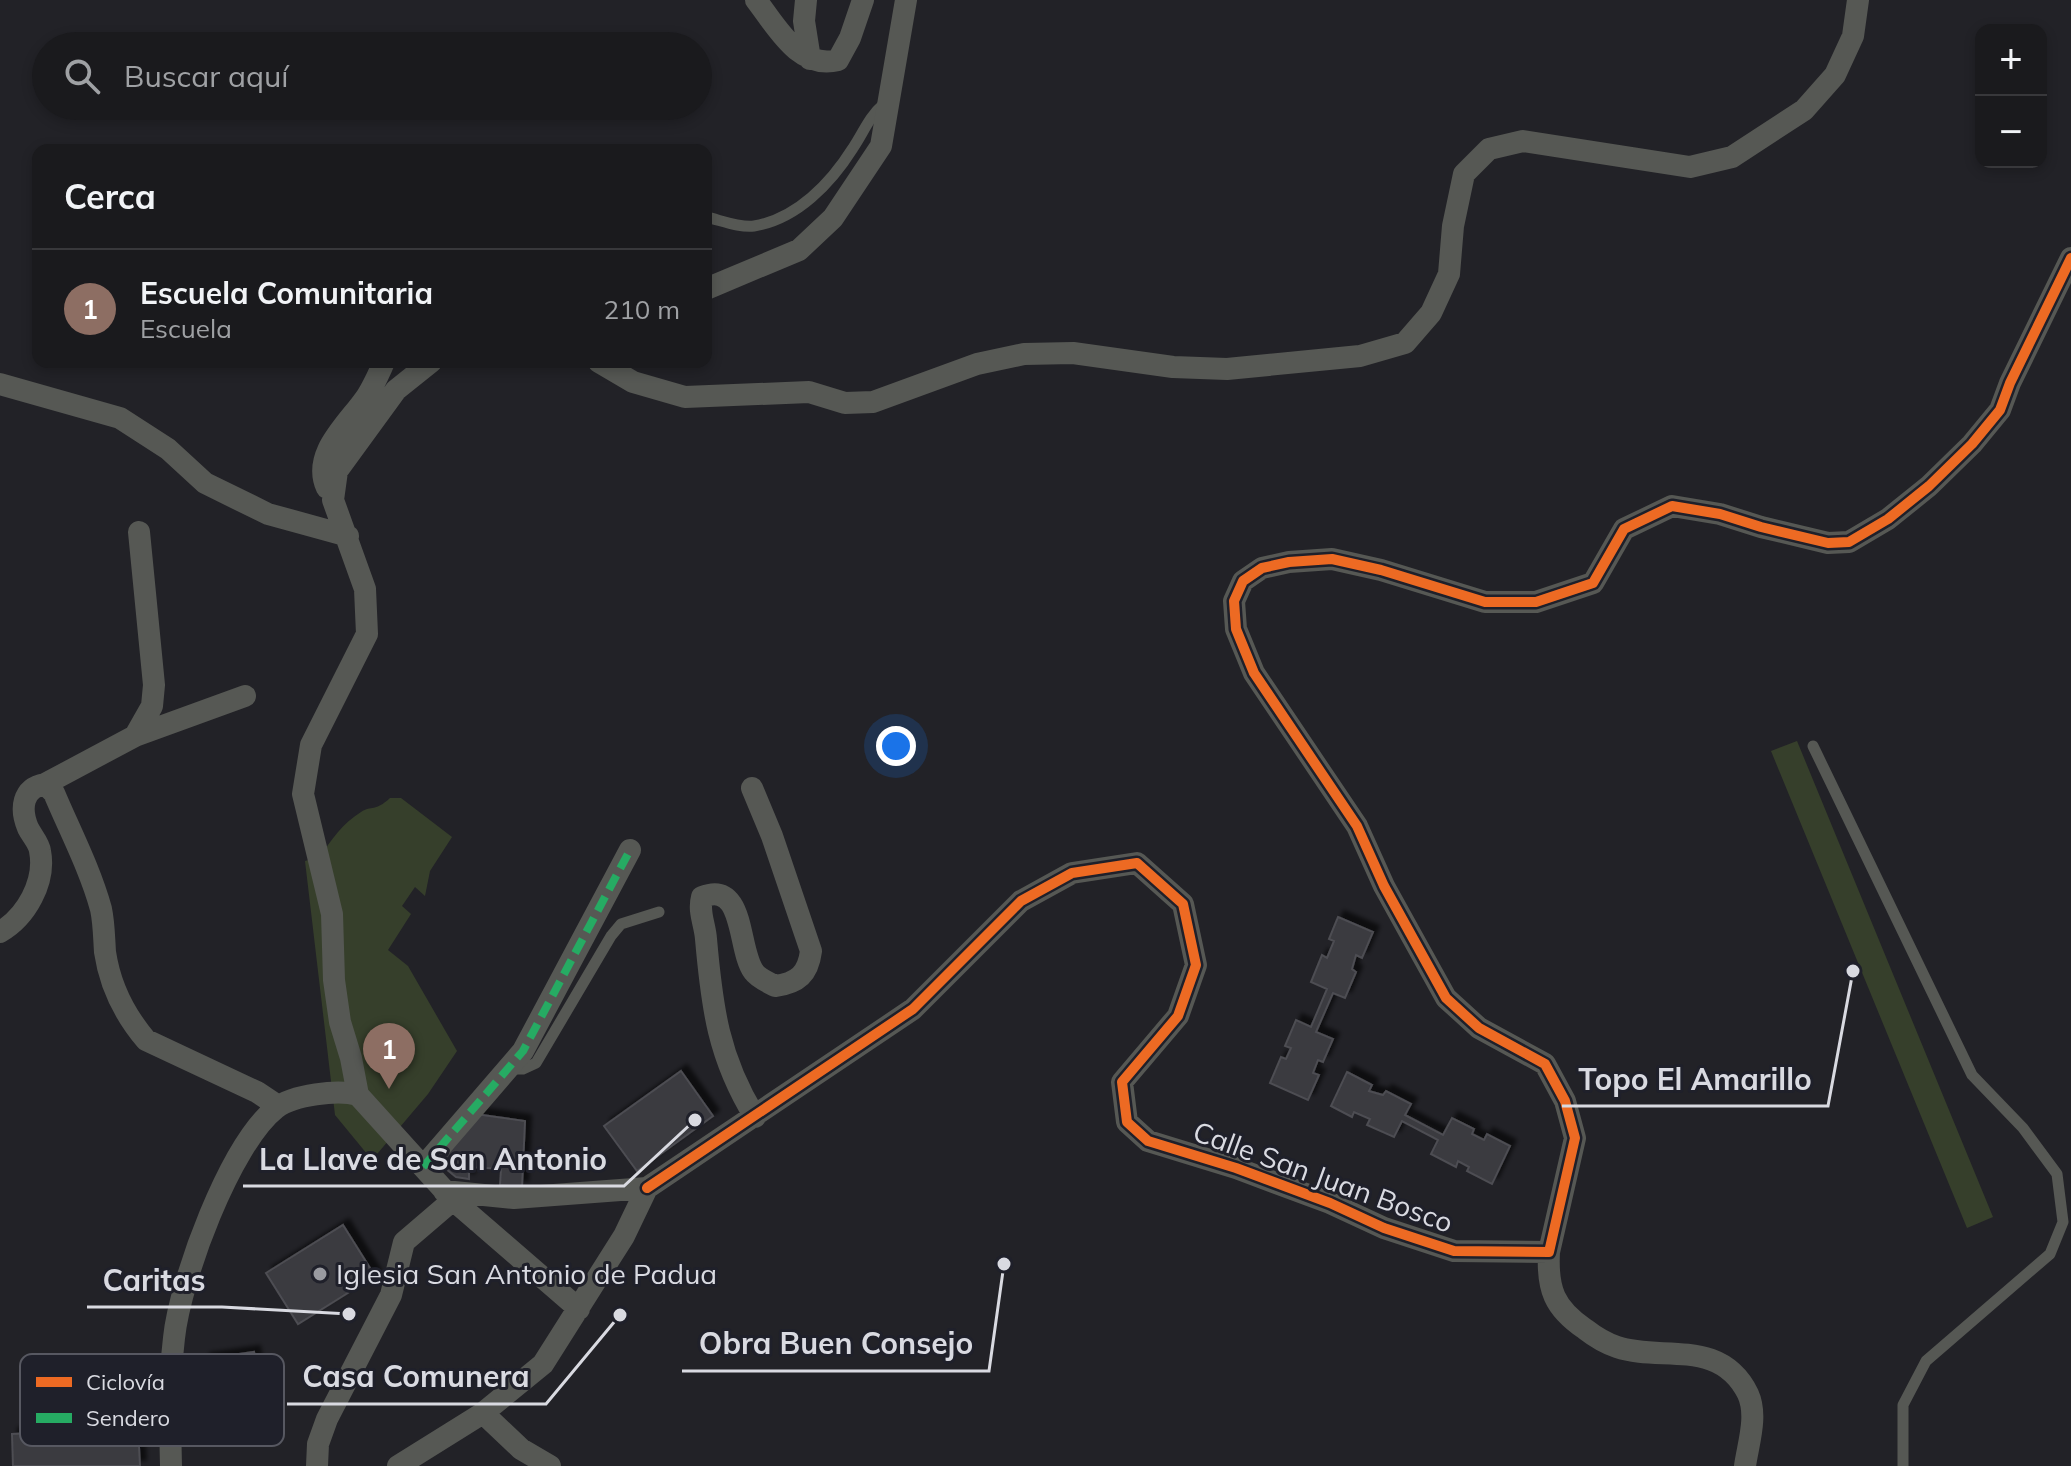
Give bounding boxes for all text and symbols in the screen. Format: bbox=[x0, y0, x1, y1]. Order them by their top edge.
map controls bbox=[1975, 24, 2047, 168]
button: + bbox=[1975, 24, 2047, 96]
search box bbox=[32, 32, 712, 120]
icon: search bbox=[60, 54, 104, 98]
text: Buscar aquí bbox=[124, 57, 289, 95]
button: − bbox=[1975, 96, 2047, 168]
text: Cerca bbox=[64, 175, 156, 218]
text: Escuela Comunitaria bbox=[140, 274, 433, 312]
text: 1 bbox=[82, 293, 98, 326]
text: 210 m bbox=[604, 293, 680, 326]
text: Escuela bbox=[140, 312, 232, 345]
your location bbox=[876, 726, 916, 766]
pin: 1 bbox=[363, 1023, 415, 1089]
callout: Topo El Amarillo bbox=[1562, 1052, 1828, 1106]
text: Topo El Amarillo bbox=[1578, 1060, 1812, 1098]
street label: Calle San Juan Bosco bbox=[1189, 1113, 1458, 1240]
callout: La Llave de San Antonio bbox=[243, 1132, 624, 1186]
text: La Llave de San Antonio bbox=[259, 1140, 607, 1178]
callout: Caritas bbox=[87, 1253, 222, 1307]
place label: Iglesia San Antonio de Padua bbox=[336, 1256, 717, 1291]
text: Caritas bbox=[102, 1261, 206, 1299]
marker: Iglesia San Antonio de Padua bbox=[311, 1265, 329, 1283]
callout: Obra Buen Consejo bbox=[682, 1317, 989, 1371]
text: Obra Buen Consejo bbox=[699, 1324, 973, 1362]
callout: Casa Comunera bbox=[287, 1350, 546, 1404]
legend bbox=[20, 1354, 284, 1446]
text: Casa Comunera bbox=[302, 1357, 530, 1395]
text: Ciclovía bbox=[86, 1368, 165, 1396]
text: Sendero bbox=[86, 1404, 170, 1432]

